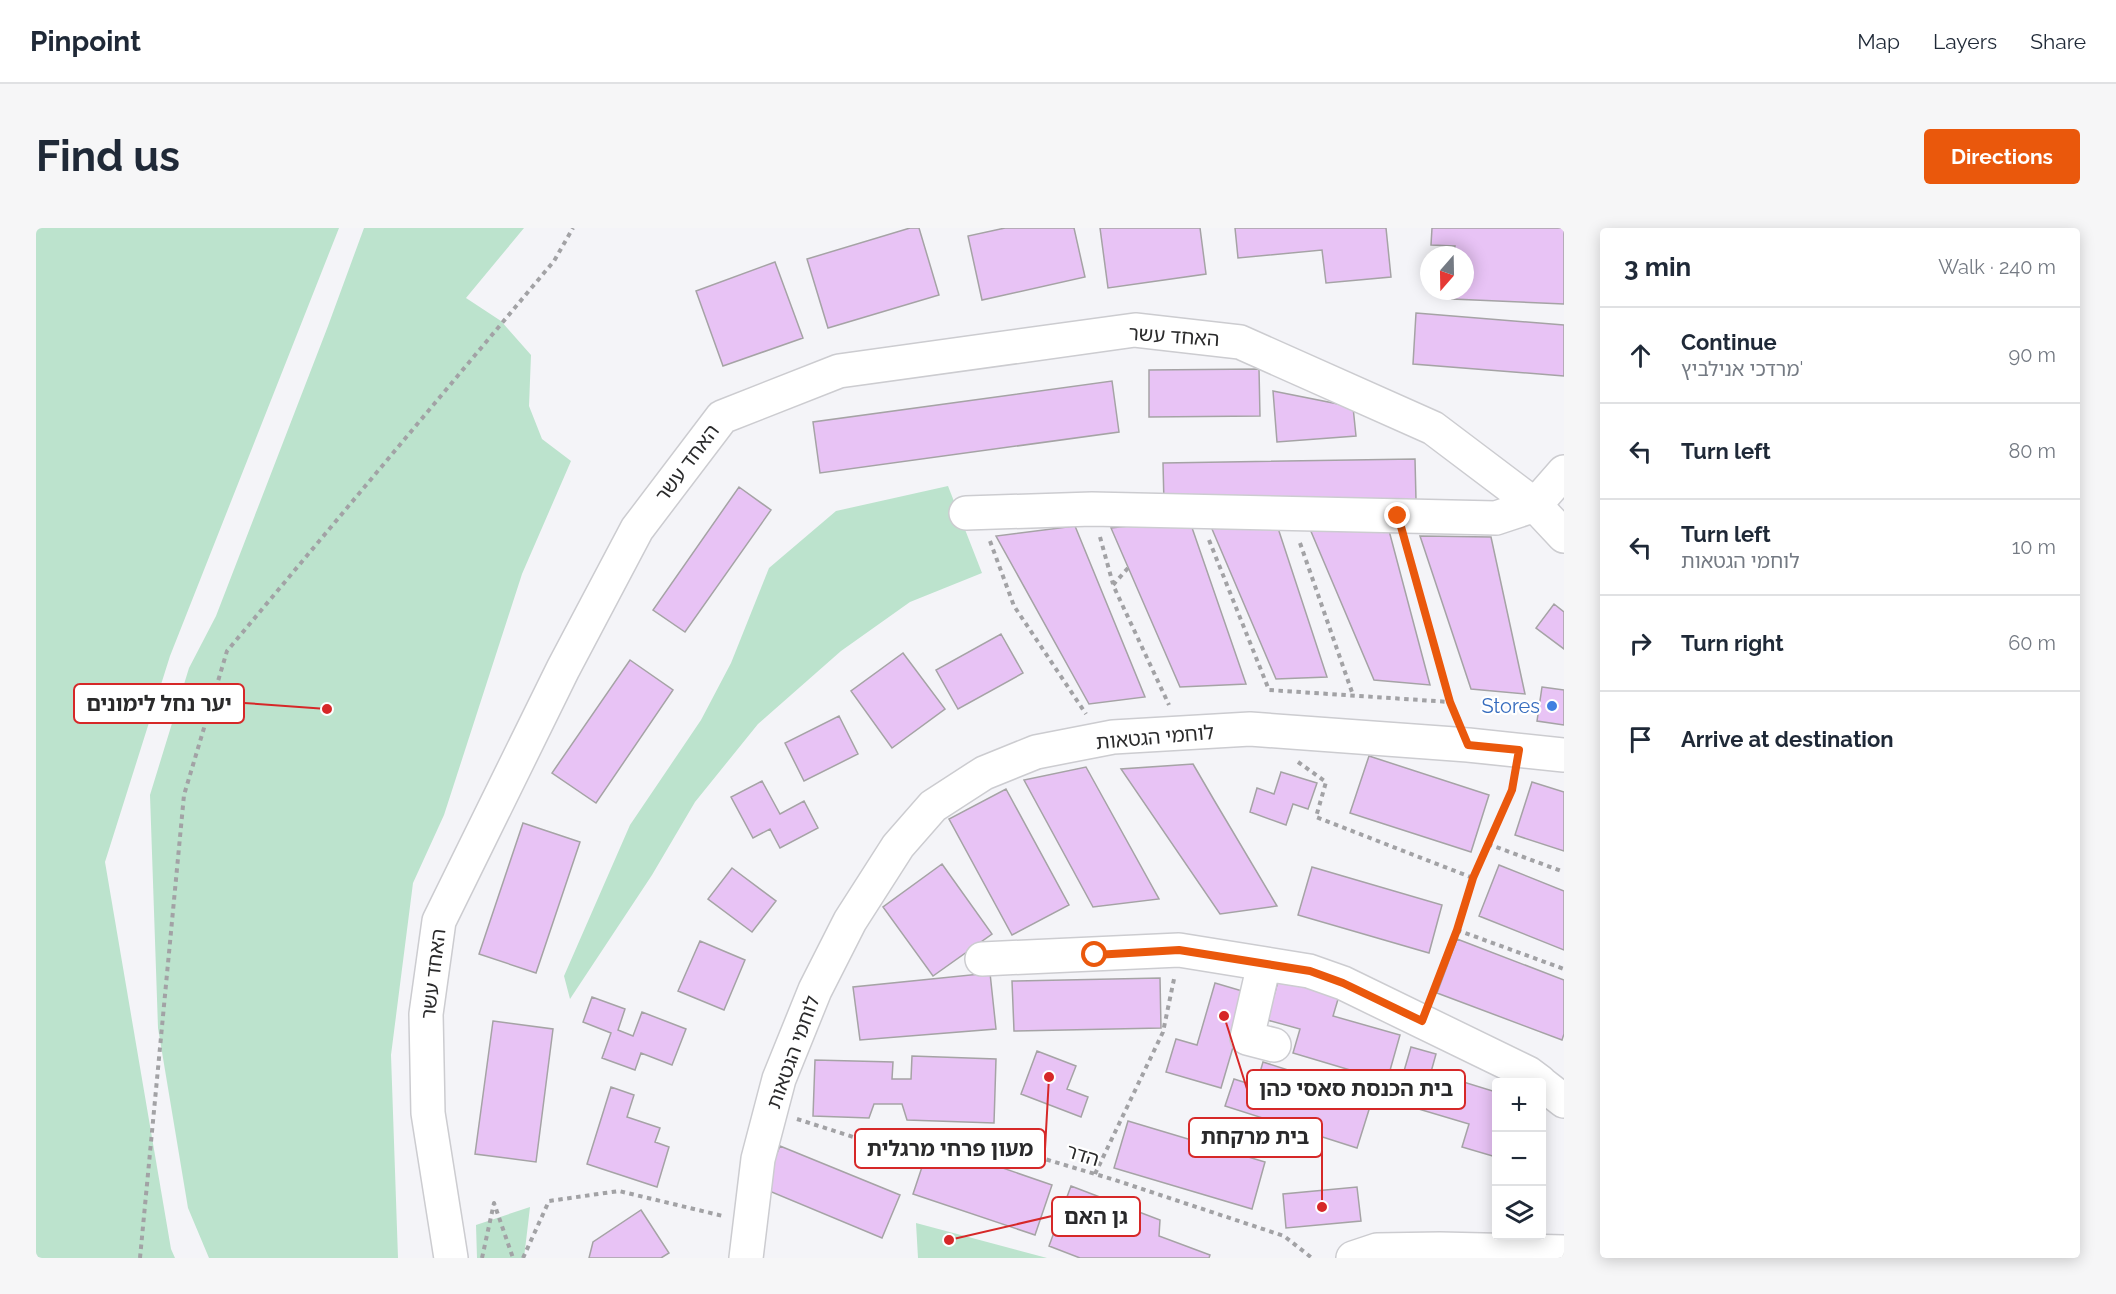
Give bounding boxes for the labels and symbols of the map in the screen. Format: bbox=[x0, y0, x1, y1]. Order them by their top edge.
north arrow bbox=[1420, 246, 1474, 300]
street label: האחד עשר bbox=[1128, 321, 1220, 351]
street label: האחד עשר bbox=[650, 419, 724, 507]
route end bbox=[1384, 502, 1410, 528]
callout: יער נחל לימונים bbox=[74, 684, 244, 723]
text: יער נחל לימונים bbox=[86, 691, 232, 716]
place label: Stores bbox=[1482, 694, 1540, 718]
marker: Stores bbox=[1545, 699, 1559, 713]
street label: לוחמי הגטאות bbox=[1095, 720, 1215, 754]
street label: האחד עשר bbox=[416, 927, 450, 1021]
route start bbox=[1081, 941, 1107, 967]
street label: לוחמי הגטאות bbox=[761, 992, 825, 1112]
callout: בית הכנסת סאסי כהן bbox=[1247, 1070, 1465, 1109]
text: בית הכנסת סאסי כהן bbox=[1259, 1076, 1453, 1101]
callout: בית מרקחת bbox=[1189, 1118, 1322, 1157]
text: בית מרקחת bbox=[1201, 1124, 1309, 1149]
callout: מעון פרחי מרגלית bbox=[855, 1129, 1045, 1168]
text: מעון פרחי מרגלית bbox=[867, 1136, 1033, 1161]
street label: הדר bbox=[1064, 1139, 1102, 1171]
callout: גן האם bbox=[1052, 1197, 1140, 1236]
text: גן האם bbox=[1064, 1204, 1128, 1229]

